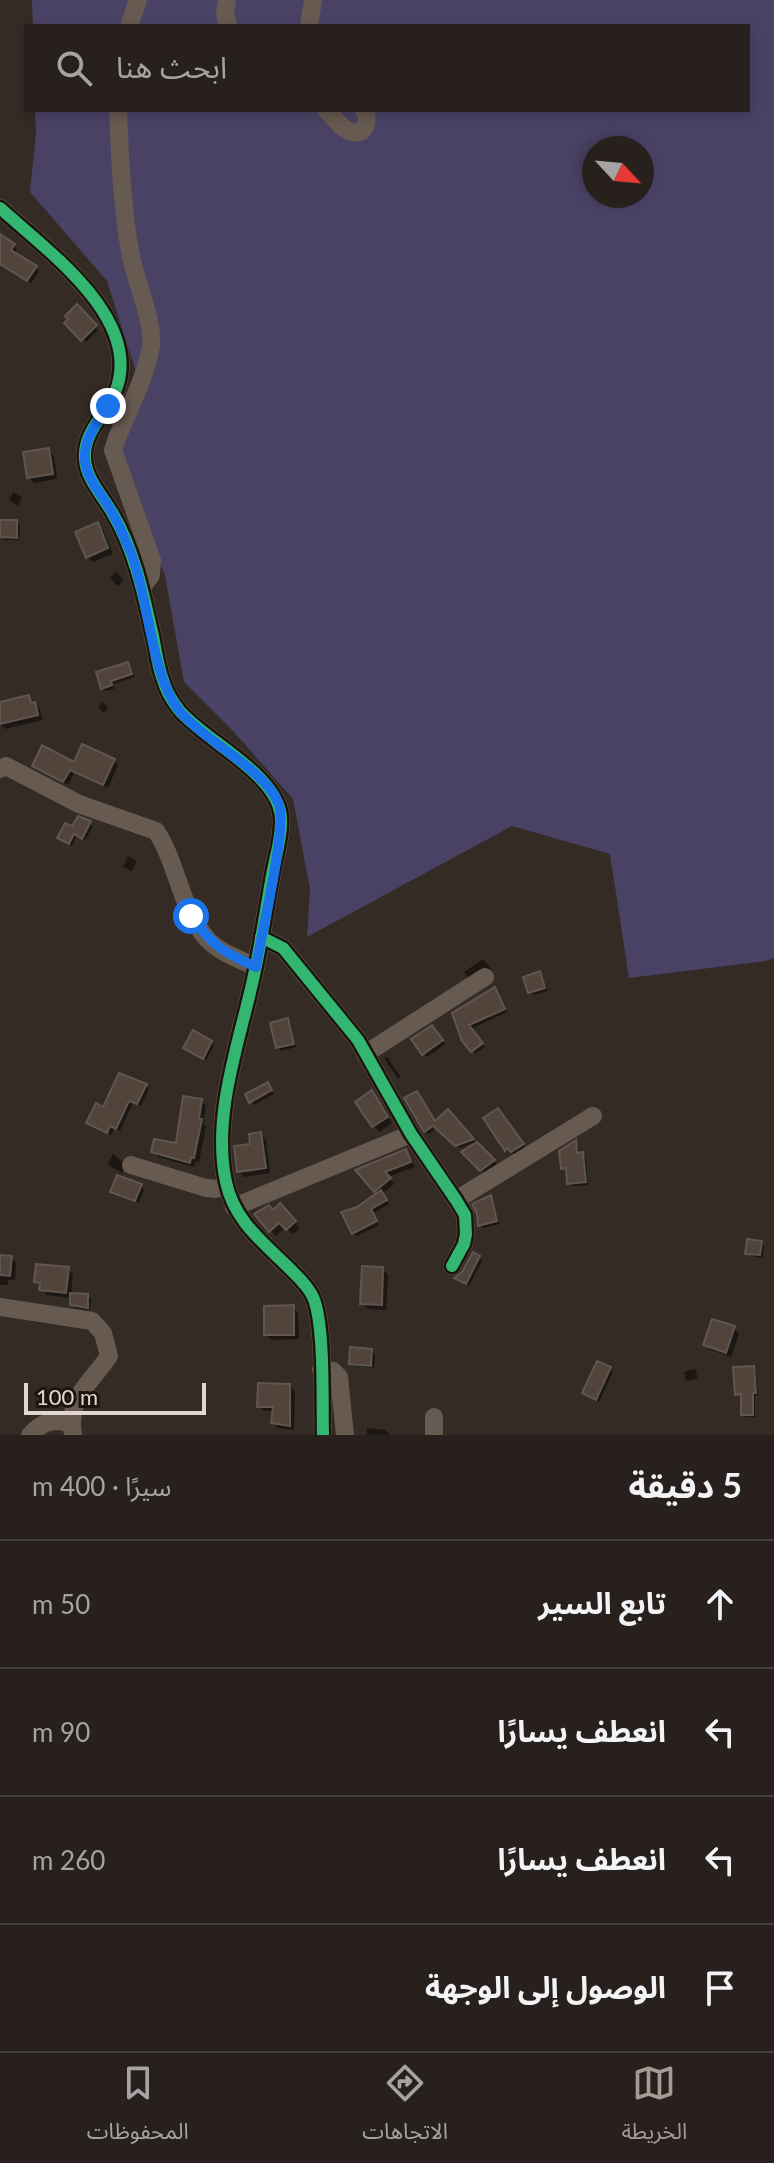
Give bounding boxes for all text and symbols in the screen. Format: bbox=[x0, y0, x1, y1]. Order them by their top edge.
search box bbox=[24, 24, 750, 112]
icon: search bbox=[52, 46, 96, 90]
text: ابحث هنا bbox=[116, 48, 227, 84]
north arrow bbox=[582, 136, 654, 208]
route end bbox=[90, 388, 126, 424]
route start bbox=[173, 898, 209, 934]
scale bar bbox=[24, 1379, 206, 1415]
text: 100 m bbox=[36, 1383, 98, 1410]
text: 5 دقيقة bbox=[628, 1464, 742, 1505]
text: سيرًا · 400 m bbox=[32, 1470, 171, 1502]
icon: ahead bbox=[698, 1582, 742, 1626]
text: تابع السير bbox=[538, 1584, 666, 1620]
text: 50 m bbox=[32, 1588, 90, 1620]
icon: left bbox=[698, 1710, 742, 1754]
text: انعطف يسارًا bbox=[498, 1712, 666, 1748]
text: 90 m bbox=[32, 1716, 90, 1748]
icon: left bbox=[698, 1838, 742, 1882]
text: انعطف يسارًا bbox=[498, 1840, 666, 1876]
text: 260 m bbox=[32, 1844, 105, 1876]
icon: arrive bbox=[698, 1966, 742, 2010]
text: الوصول إلى الوجهة bbox=[425, 1968, 666, 2004]
tab: المحفوظات bbox=[87, 2061, 189, 2155]
tab: الاتجاهات bbox=[362, 2061, 448, 2155]
tab: الخريطة bbox=[621, 2061, 687, 2155]

